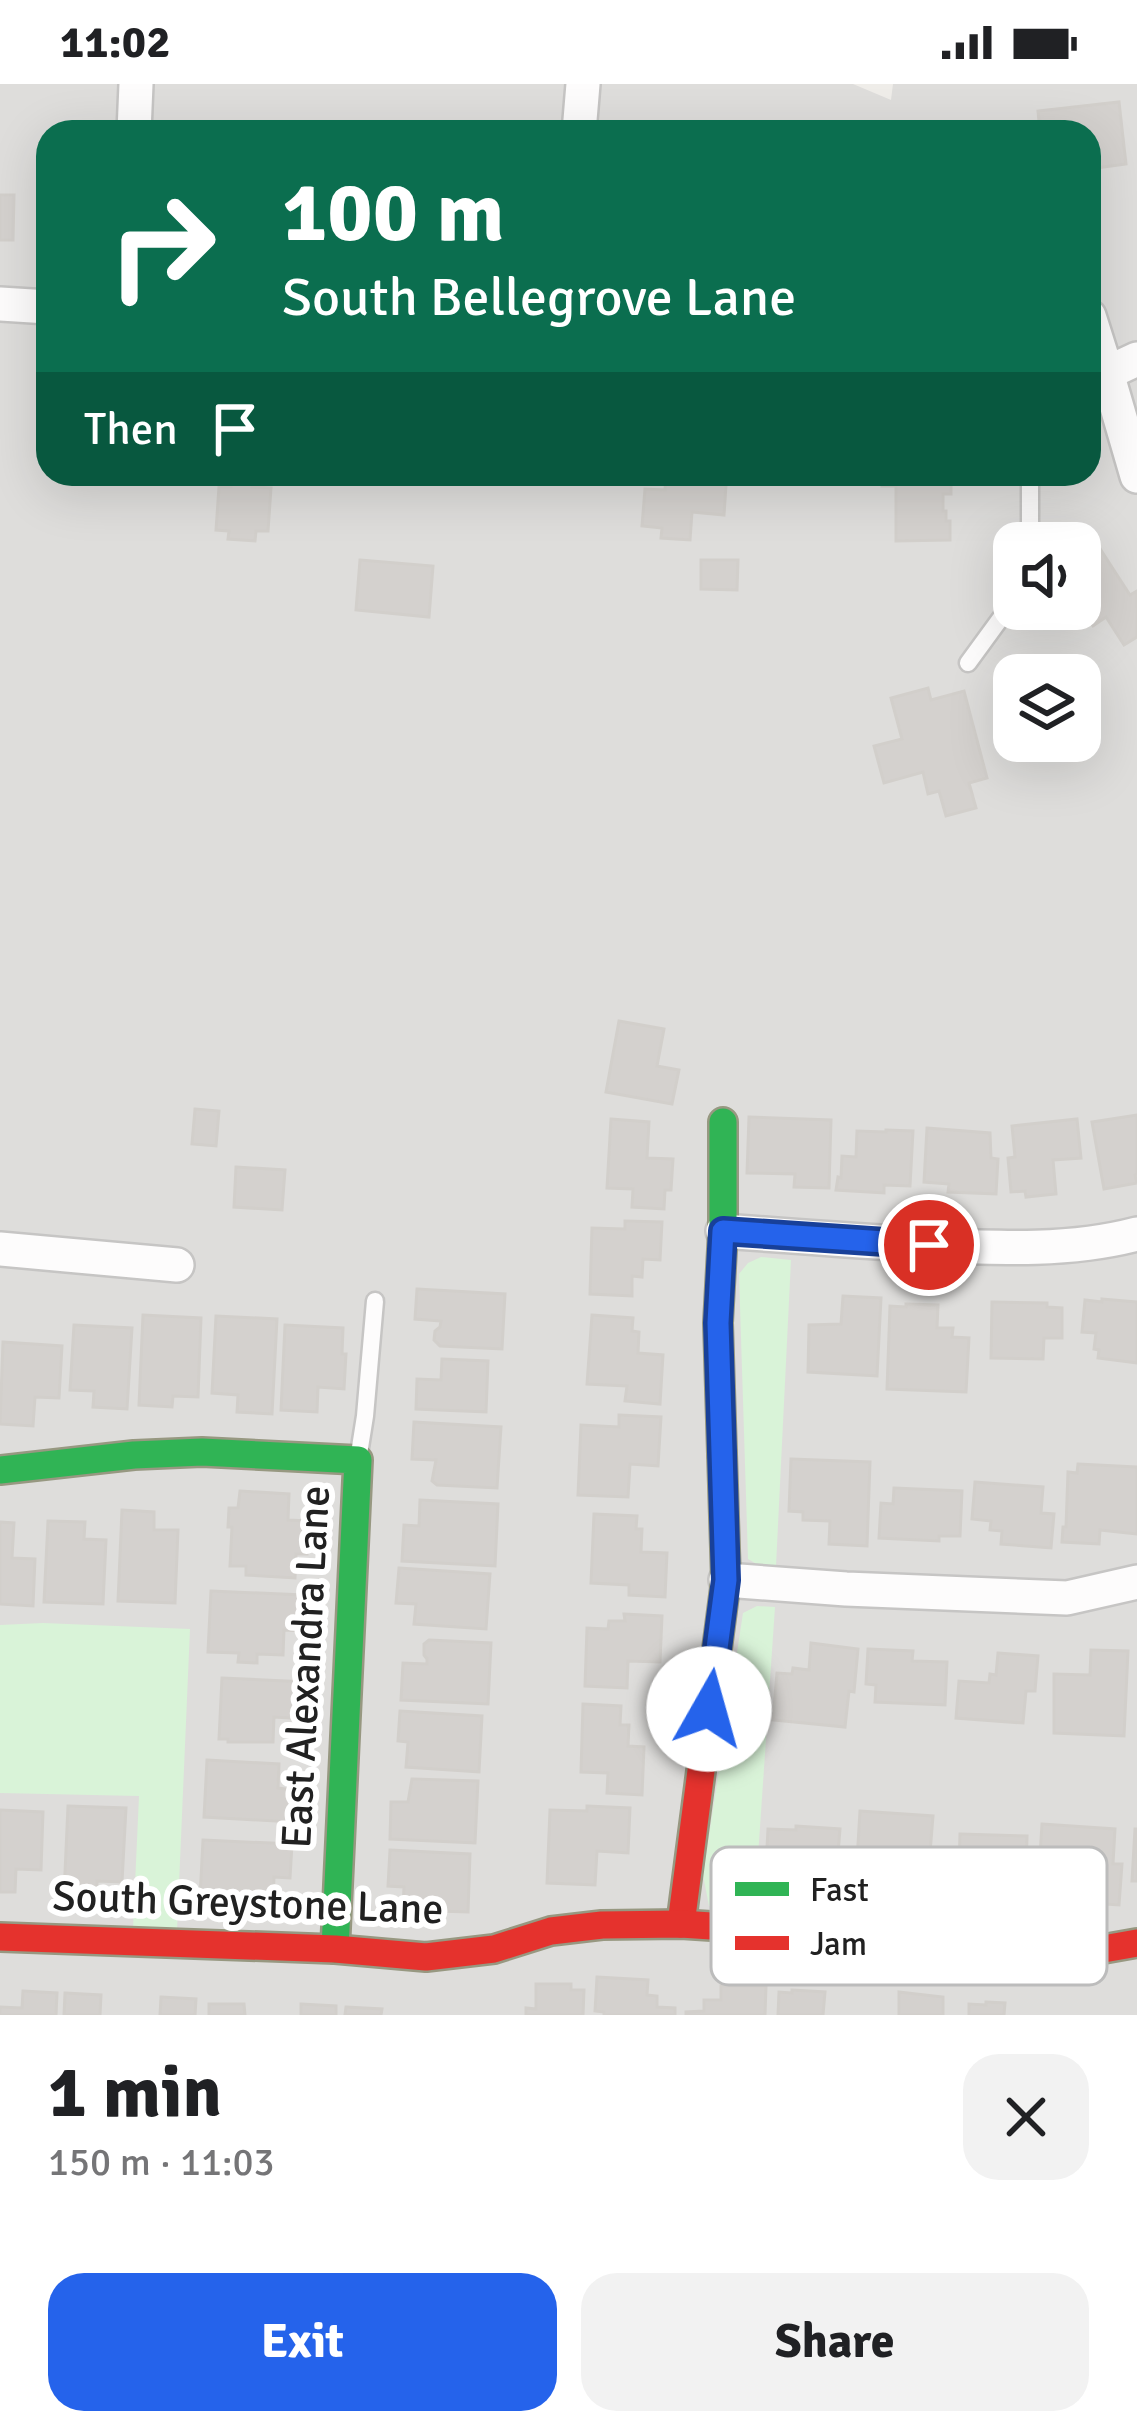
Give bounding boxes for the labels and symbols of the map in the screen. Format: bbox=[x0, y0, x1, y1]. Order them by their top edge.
pin bbox=[878, 1194, 980, 1296]
street label: East Alexandra Lane bbox=[271, 1484, 341, 1850]
position arrow bbox=[646, 1646, 772, 1772]
legend bbox=[711, 1847, 1107, 1985]
text: Fast bbox=[810, 1870, 869, 1911]
street label: South Greystone Lane bbox=[52, 1871, 444, 1935]
text: Jam bbox=[810, 1924, 867, 1965]

